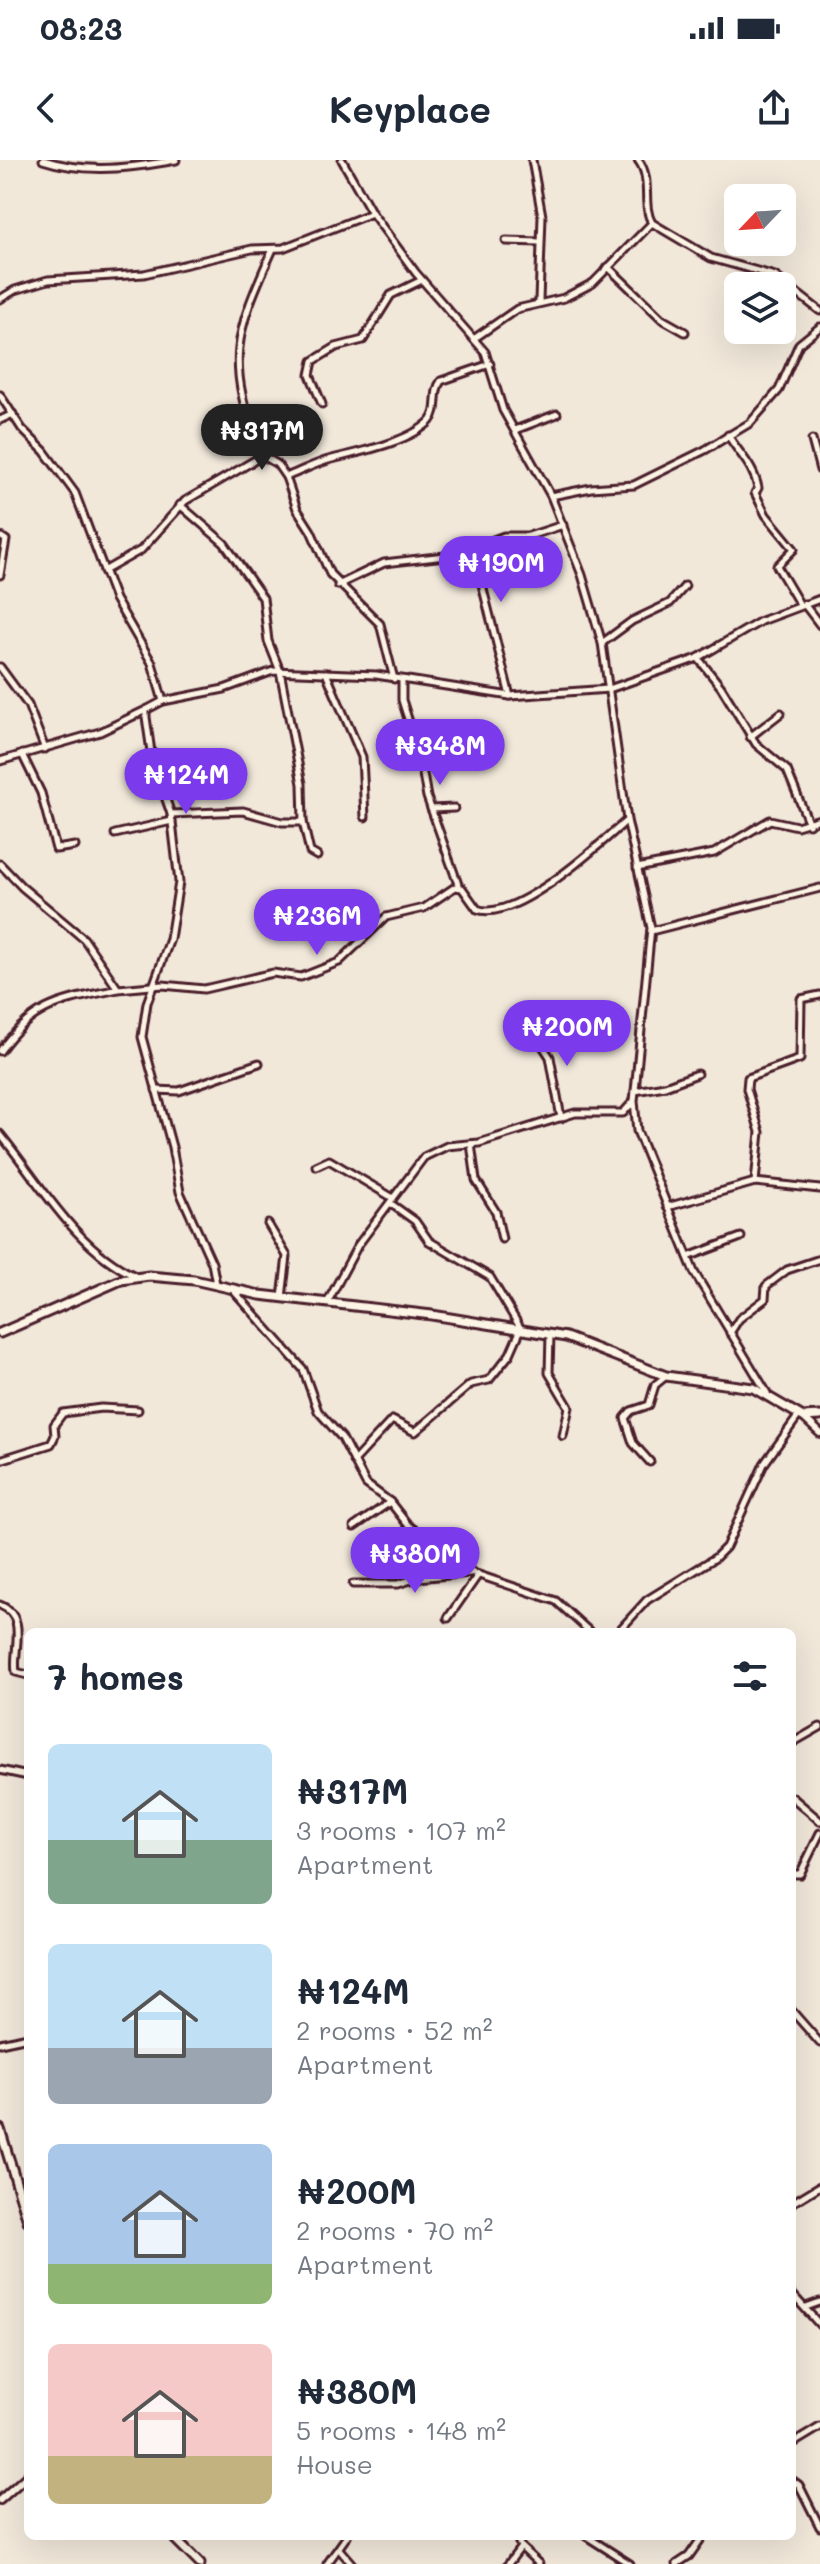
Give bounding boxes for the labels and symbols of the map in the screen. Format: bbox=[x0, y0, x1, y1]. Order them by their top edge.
north arrow bbox=[724, 184, 796, 256]
pin: ₦317M bbox=[206, 404, 318, 472]
pin: ₦190M bbox=[445, 536, 557, 604]
pin: ₦348M bbox=[384, 719, 496, 787]
pin: ₦124M bbox=[130, 748, 242, 816]
pin: ₦236M bbox=[261, 889, 373, 957]
pin: ₦200M bbox=[511, 1000, 623, 1068]
pin: ₦380M bbox=[359, 1527, 471, 1595]

